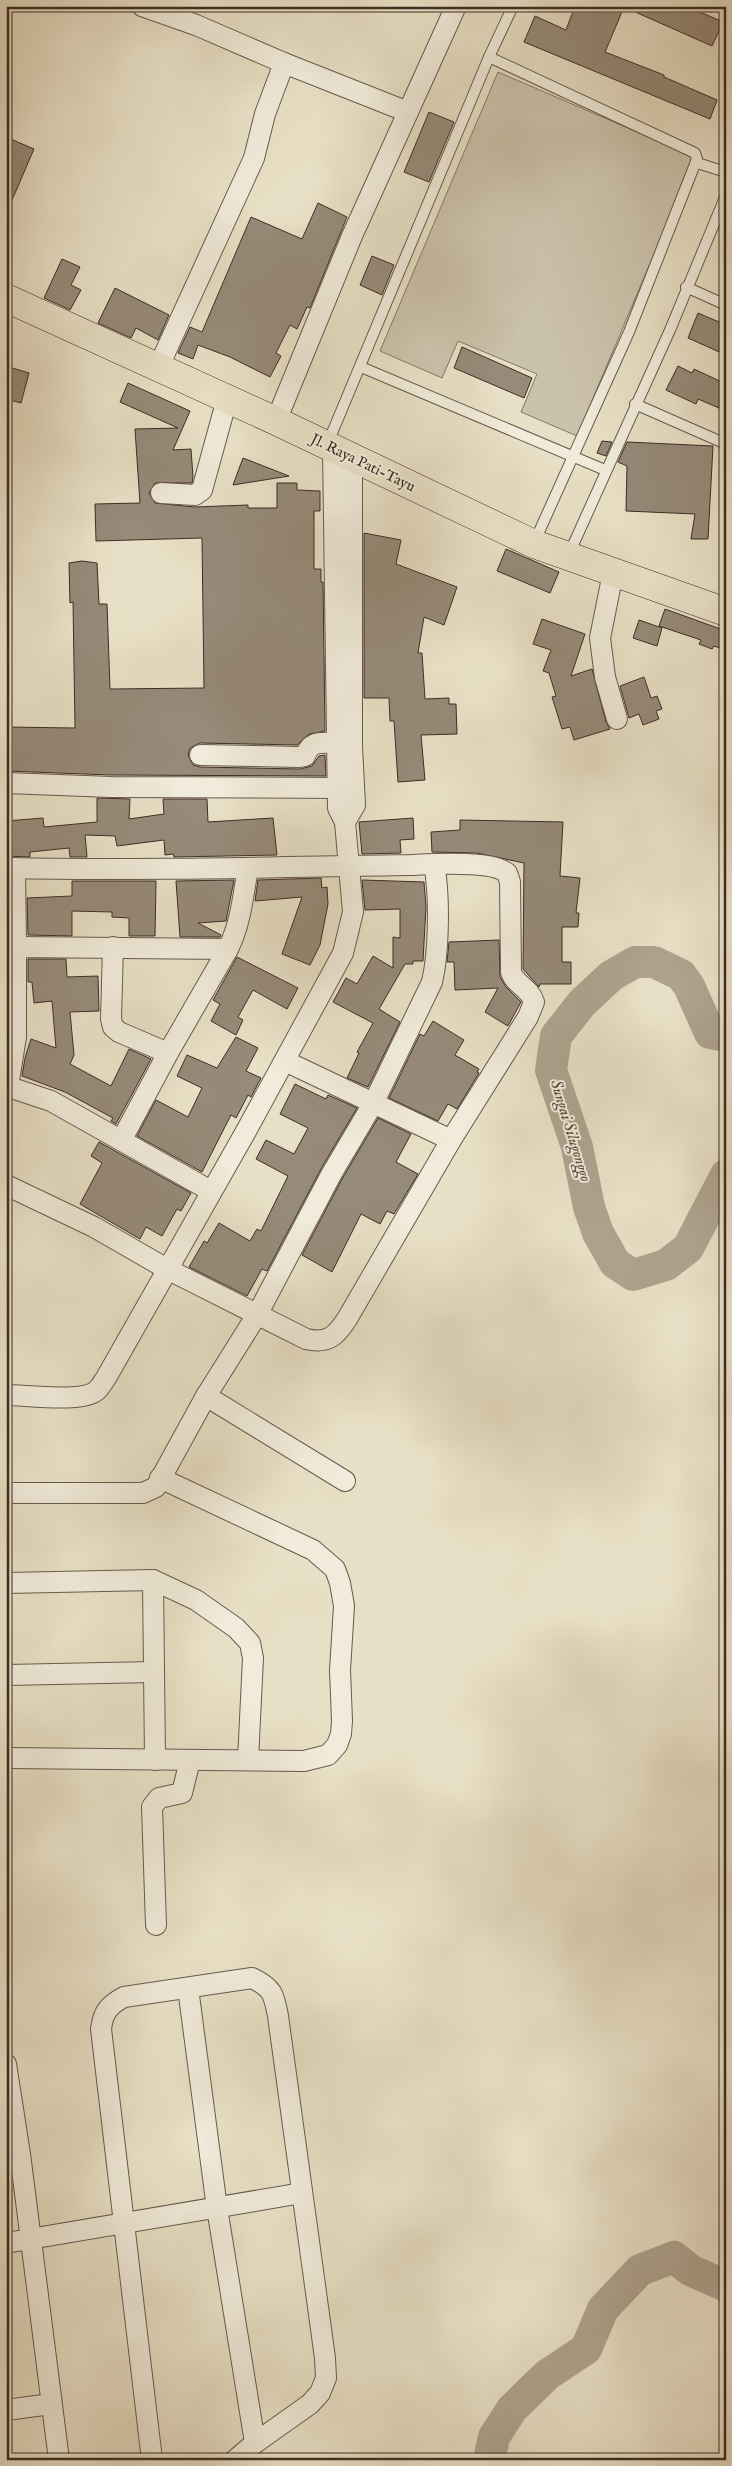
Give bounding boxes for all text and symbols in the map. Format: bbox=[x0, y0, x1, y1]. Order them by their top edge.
street label: Jl. Raya Pati-Tayu bbox=[306, 429, 419, 497]
water label: Sungai Silugonggo bbox=[545, 1078, 595, 1184]

